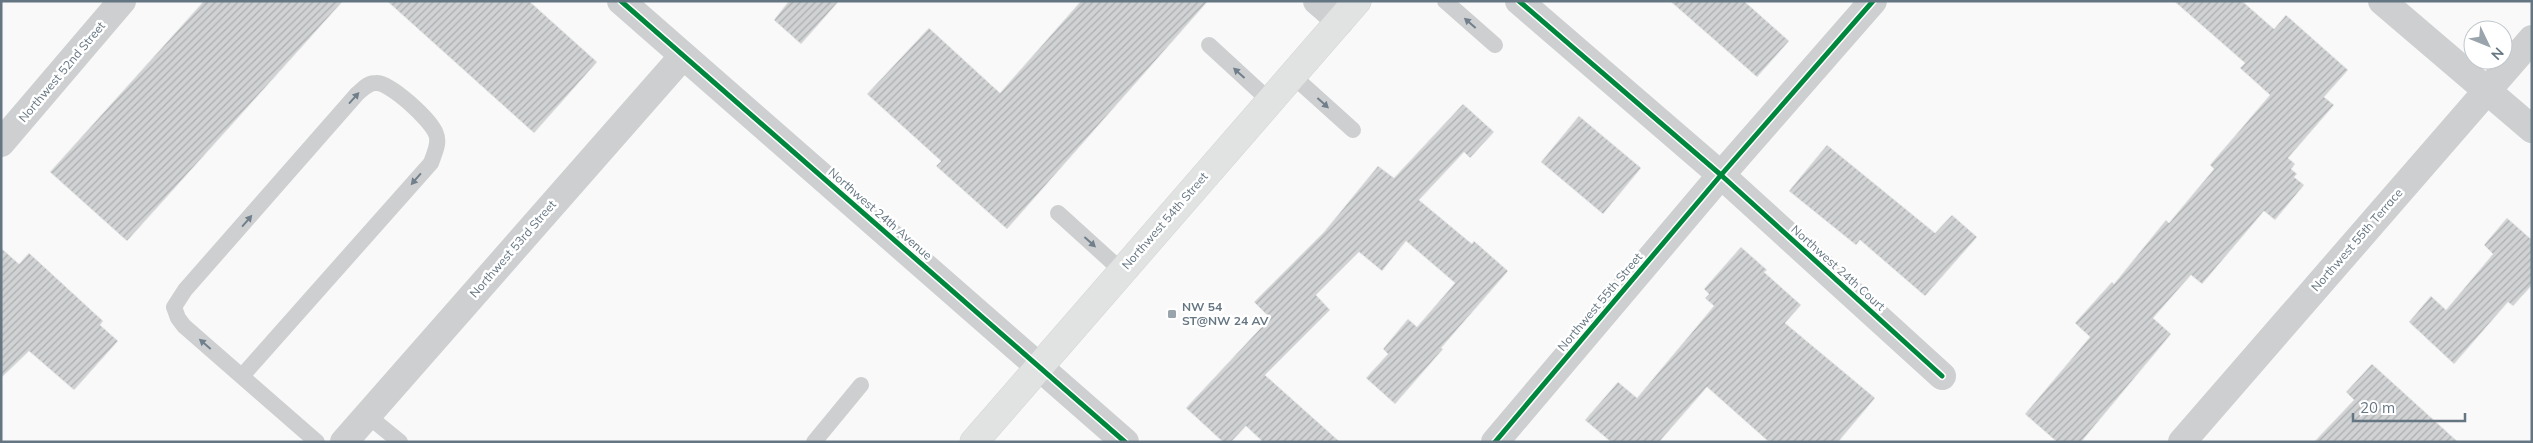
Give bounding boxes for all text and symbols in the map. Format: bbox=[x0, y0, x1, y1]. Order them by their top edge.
one-way arrow bbox=[1464, 17, 1476, 29]
street label: Northwest 52nd Street bbox=[15, 18, 108, 125]
north arrow bbox=[2463, 20, 2513, 70]
text: N bbox=[2487, 44, 2508, 64]
one-way arrow bbox=[1234, 67, 1246, 79]
one-way arrow bbox=[348, 92, 359, 105]
one-way arrow bbox=[1316, 97, 1328, 109]
street label: Northwest 24th Avenue bbox=[825, 165, 935, 263]
street label: Northwest 54th Street bbox=[1118, 169, 1211, 272]
one-way arrow bbox=[410, 173, 422, 185]
street label: Northwest 55th Terrace bbox=[2308, 185, 2405, 294]
street label: Northwest 53rd Street bbox=[466, 197, 559, 300]
one-way arrow bbox=[241, 216, 253, 228]
street label: Northwest 24th Court bbox=[1788, 222, 1888, 314]
one-way arrow bbox=[1084, 236, 1096, 248]
street label: Northwest 55th Street bbox=[1554, 249, 1645, 354]
place label: NW 54 ST@NW 24 AV bbox=[1182, 299, 1269, 328]
marker: NW 54 ST@NW 24 AV bbox=[1166, 308, 1178, 320]
one-way arrow bbox=[199, 339, 212, 350]
scale bar bbox=[2353, 390, 2466, 422]
text: 20 m bbox=[2360, 398, 2395, 417]

